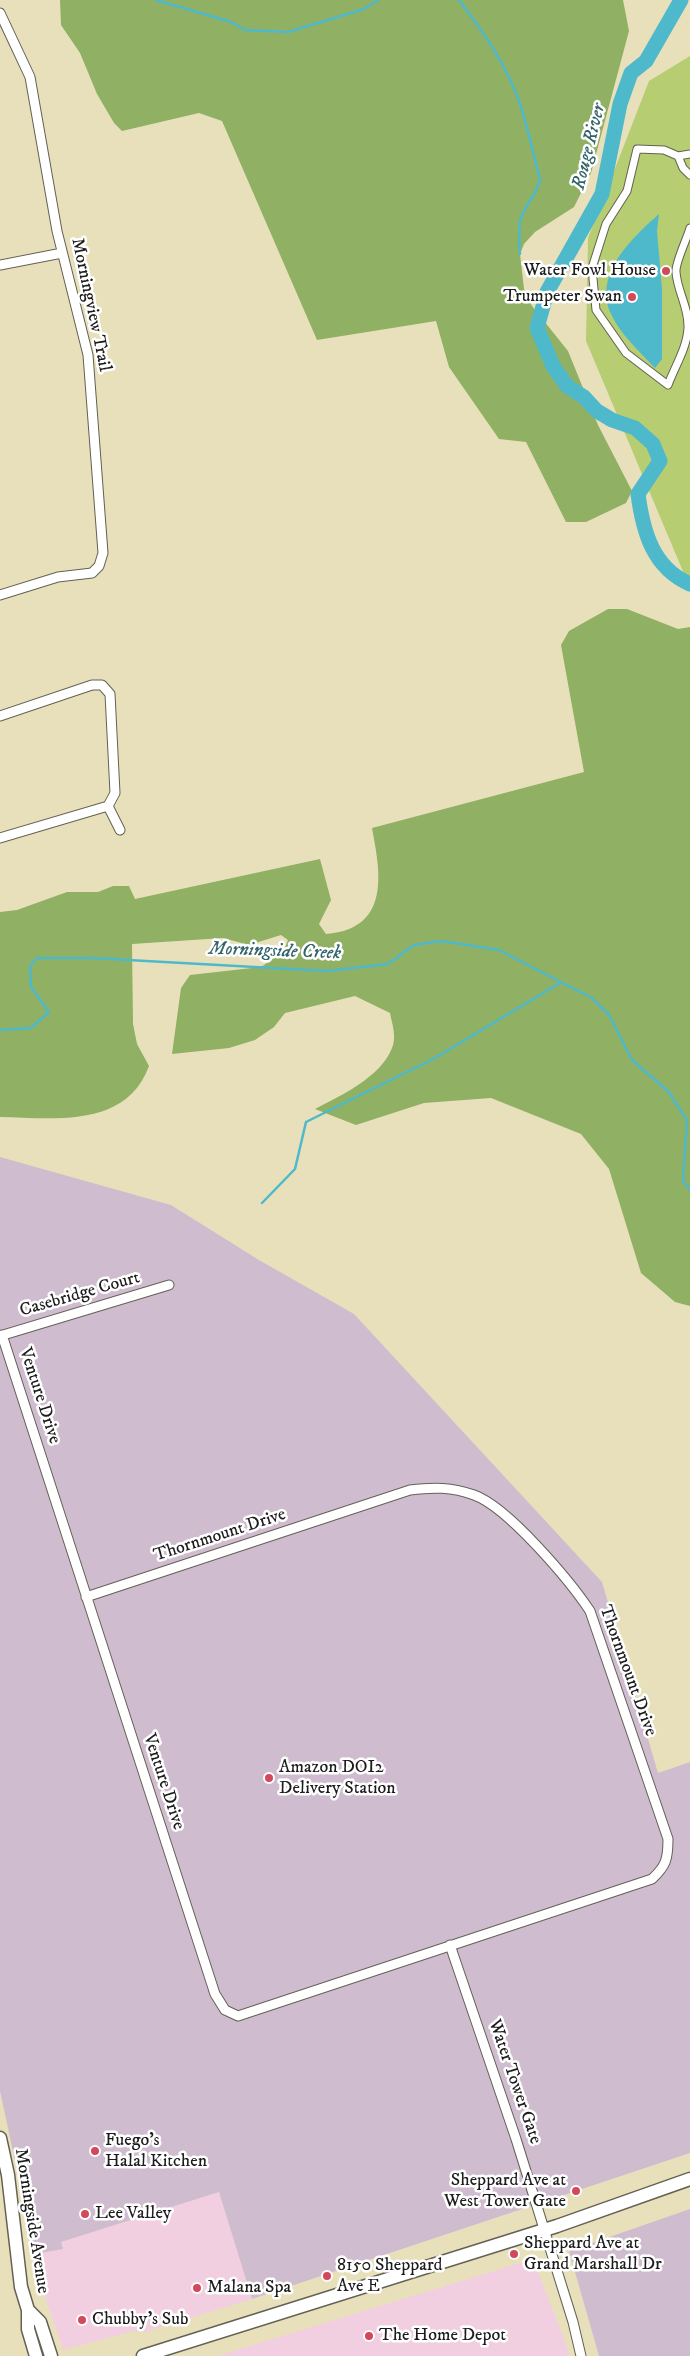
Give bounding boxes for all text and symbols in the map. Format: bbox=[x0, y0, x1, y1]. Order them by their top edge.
water label: Rouge River bbox=[568, 102, 612, 192]
street label: Morningview Trail bbox=[65, 236, 115, 374]
place label: Water Fowl House bbox=[524, 260, 656, 282]
marker: Water Fowl House bbox=[660, 265, 672, 277]
place label: Trumpeter Swan bbox=[503, 286, 622, 308]
marker: Trumpeter Swan bbox=[626, 291, 638, 303]
water label: Morningside Creek bbox=[208, 938, 342, 966]
street label: Casebridge Court bbox=[18, 1268, 142, 1322]
street label: Venture Drive bbox=[13, 1345, 65, 1447]
street label: Thornmount Drive bbox=[151, 1504, 289, 1568]
street label: Thornmount Drive bbox=[593, 1603, 661, 1739]
street label: Venture Drive bbox=[137, 1731, 189, 1833]
place label: Amazon DOI2 Delivery Station bbox=[279, 1757, 396, 1800]
marker: Amazon DOI2 Delivery Station bbox=[263, 1772, 275, 1784]
street label: Water Tower Gate bbox=[483, 2017, 545, 2147]
place label: Fuego's Halal Kitchen bbox=[105, 2130, 207, 2172]
marker: Fuego's Halal Kitchen bbox=[89, 2145, 101, 2157]
street label: Morningside Avenue bbox=[9, 2147, 53, 2295]
place label: Sheppard Ave at West Tower Gate bbox=[444, 2170, 566, 2212]
marker: Sheppard Ave at West Tower Gate bbox=[570, 2185, 582, 2197]
place label: Lee Valley bbox=[95, 2203, 171, 2225]
marker: Lee Valley bbox=[79, 2208, 91, 2220]
place label: Sheppard Ave at Grand Marshall Dr bbox=[524, 2233, 662, 2276]
marker: Sheppard Ave at Grand Marshall Dr bbox=[508, 2248, 520, 2260]
place label: 8150 Sheppard Ave E bbox=[337, 2255, 443, 2298]
marker: 8150 Sheppard Ave E bbox=[321, 2270, 333, 2282]
place label: Malana Spa bbox=[207, 2277, 291, 2299]
marker: Malana Spa bbox=[191, 2282, 203, 2294]
place label: Chubby's Sub bbox=[92, 2309, 188, 2331]
marker: Chubby's Sub bbox=[76, 2314, 88, 2326]
place label: The Home Depot bbox=[379, 2325, 506, 2347]
marker: The Home Depot bbox=[363, 2330, 375, 2342]

